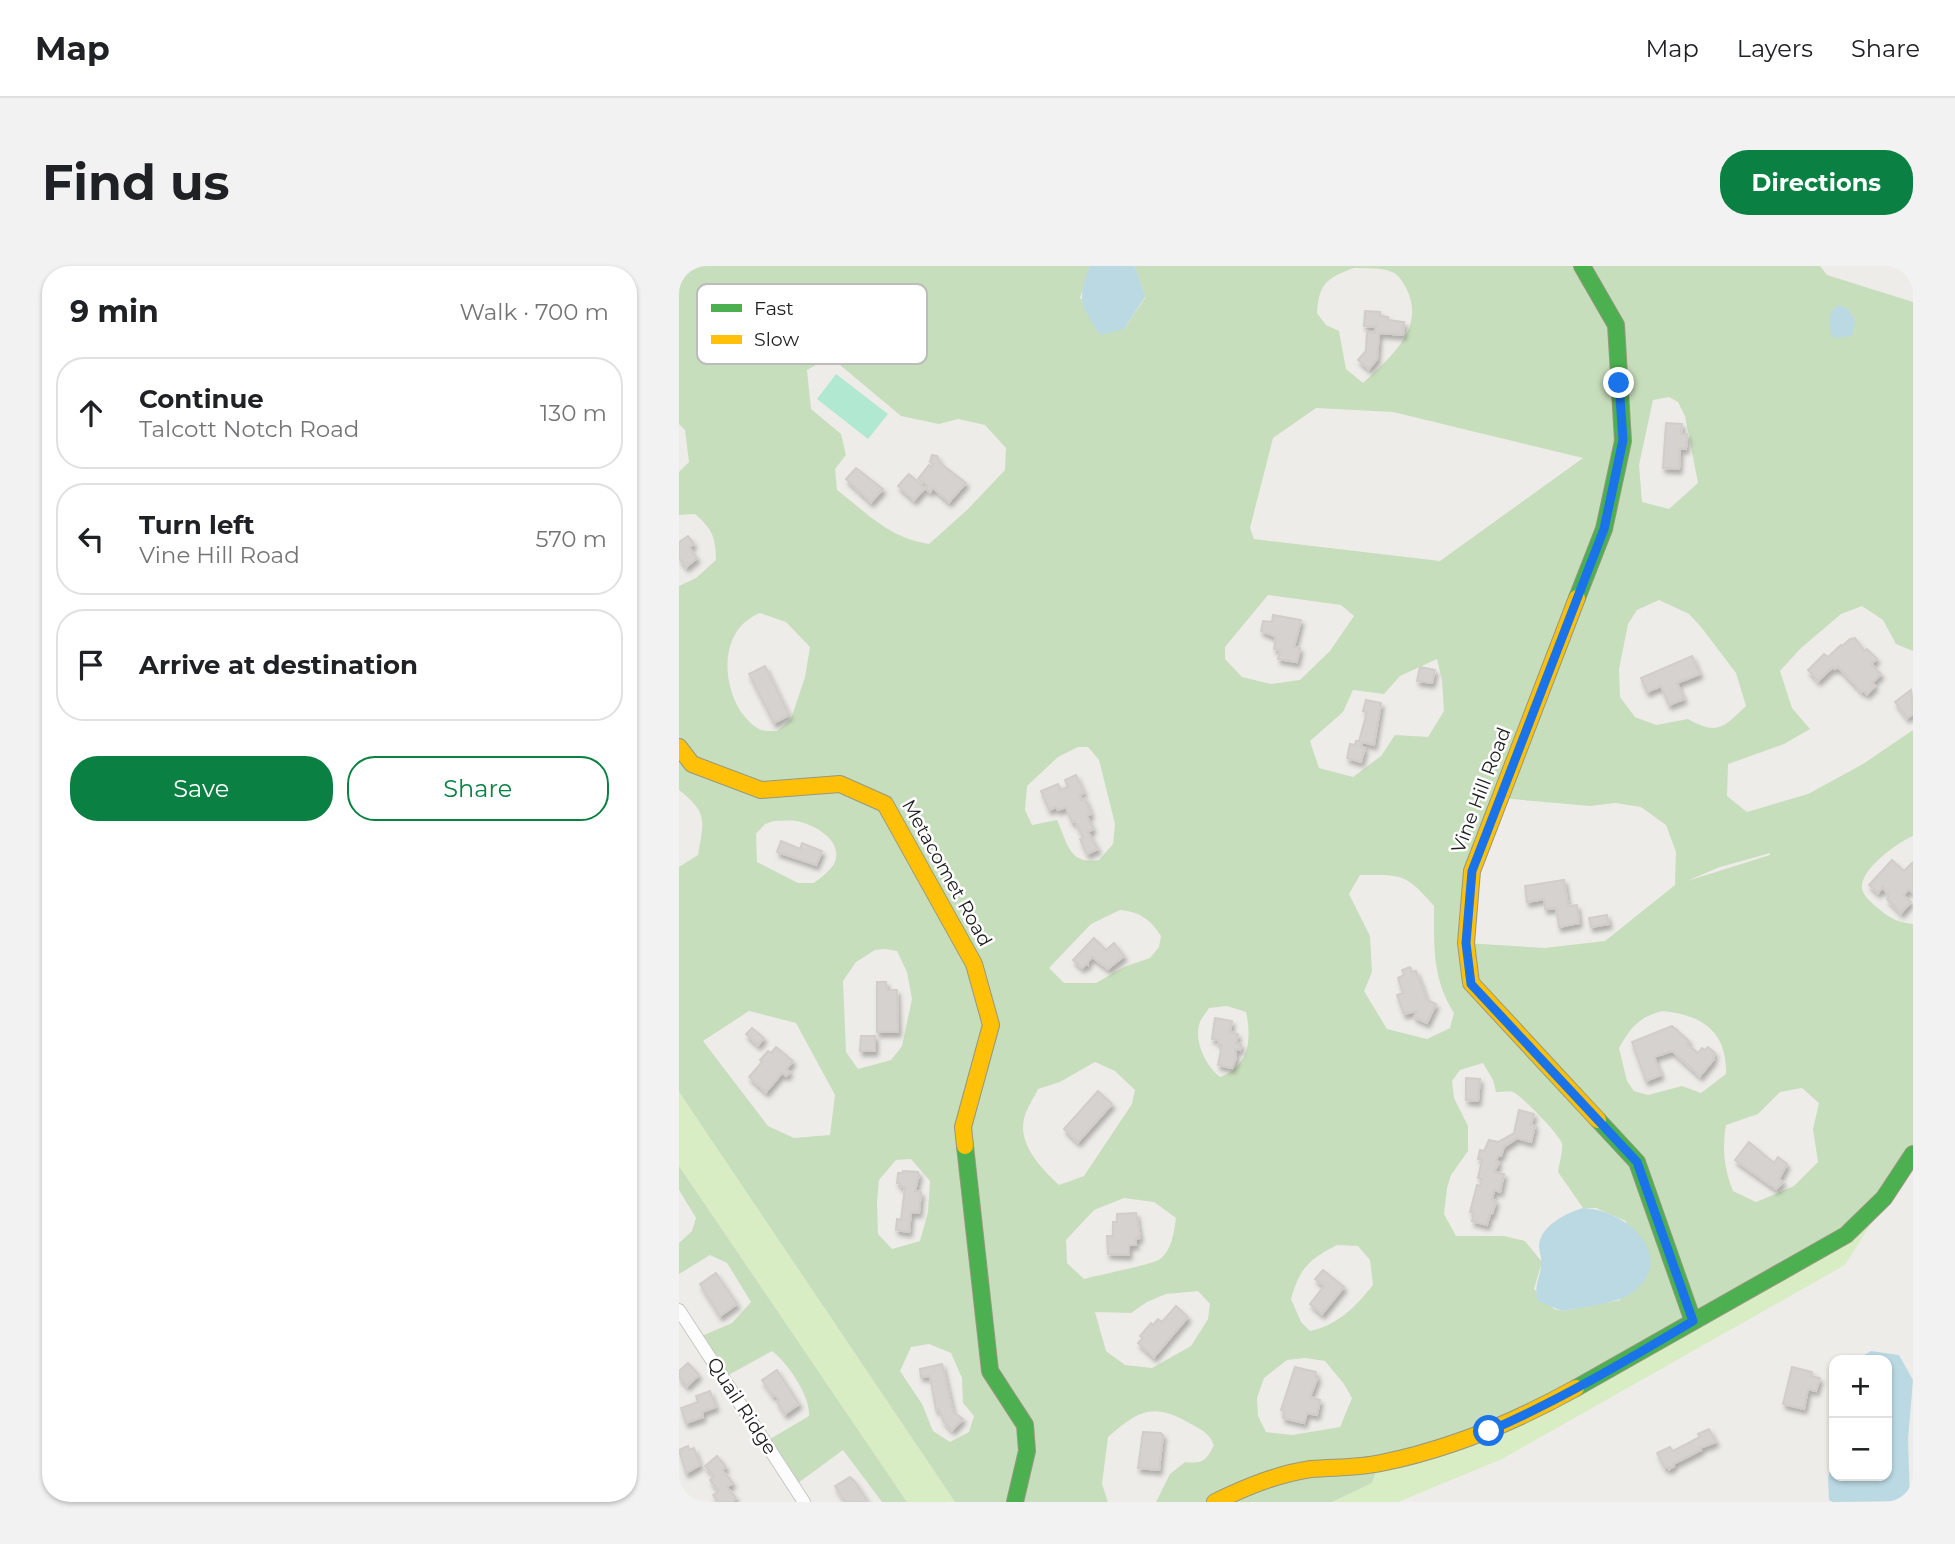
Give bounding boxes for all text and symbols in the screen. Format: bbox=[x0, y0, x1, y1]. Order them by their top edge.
text: Map bbox=[35, 28, 110, 68]
text: Map bbox=[1645, 34, 1699, 63]
text: Layers bbox=[1737, 34, 1813, 63]
text: Share bbox=[1851, 34, 1920, 63]
button: Directions bbox=[1720, 150, 1913, 215]
text: Find us bbox=[42, 153, 230, 212]
legend bbox=[697, 284, 927, 364]
text: 9 min bbox=[70, 293, 159, 330]
text: Fast bbox=[754, 297, 794, 320]
text: Walk · 700 m bbox=[459, 298, 609, 326]
text: Slow bbox=[754, 328, 799, 351]
route end bbox=[1603, 367, 1634, 398]
text: Continue bbox=[139, 383, 264, 415]
icon: ahead bbox=[72, 394, 110, 432]
text: 130 m bbox=[540, 399, 607, 427]
text: Talcott Notch Road bbox=[139, 415, 359, 443]
text: Turn left bbox=[139, 509, 255, 541]
icon: left bbox=[72, 520, 110, 558]
text: 570 m bbox=[536, 525, 607, 553]
text: Vine Hill Road bbox=[139, 541, 300, 569]
icon: arrive bbox=[72, 646, 110, 684]
text: Arrive at destination bbox=[139, 649, 418, 681]
street label: Vine Hill Road bbox=[1446, 724, 1516, 856]
button: Save bbox=[70, 756, 333, 821]
button: Share bbox=[347, 756, 609, 821]
street label: Metacomet Road bbox=[897, 795, 997, 951]
street label: Quail Ridge bbox=[702, 1353, 782, 1459]
map controls bbox=[1829, 1355, 1892, 1481]
button: + bbox=[1829, 1355, 1892, 1418]
route start bbox=[1473, 1415, 1504, 1446]
button: − bbox=[1829, 1418, 1892, 1481]

